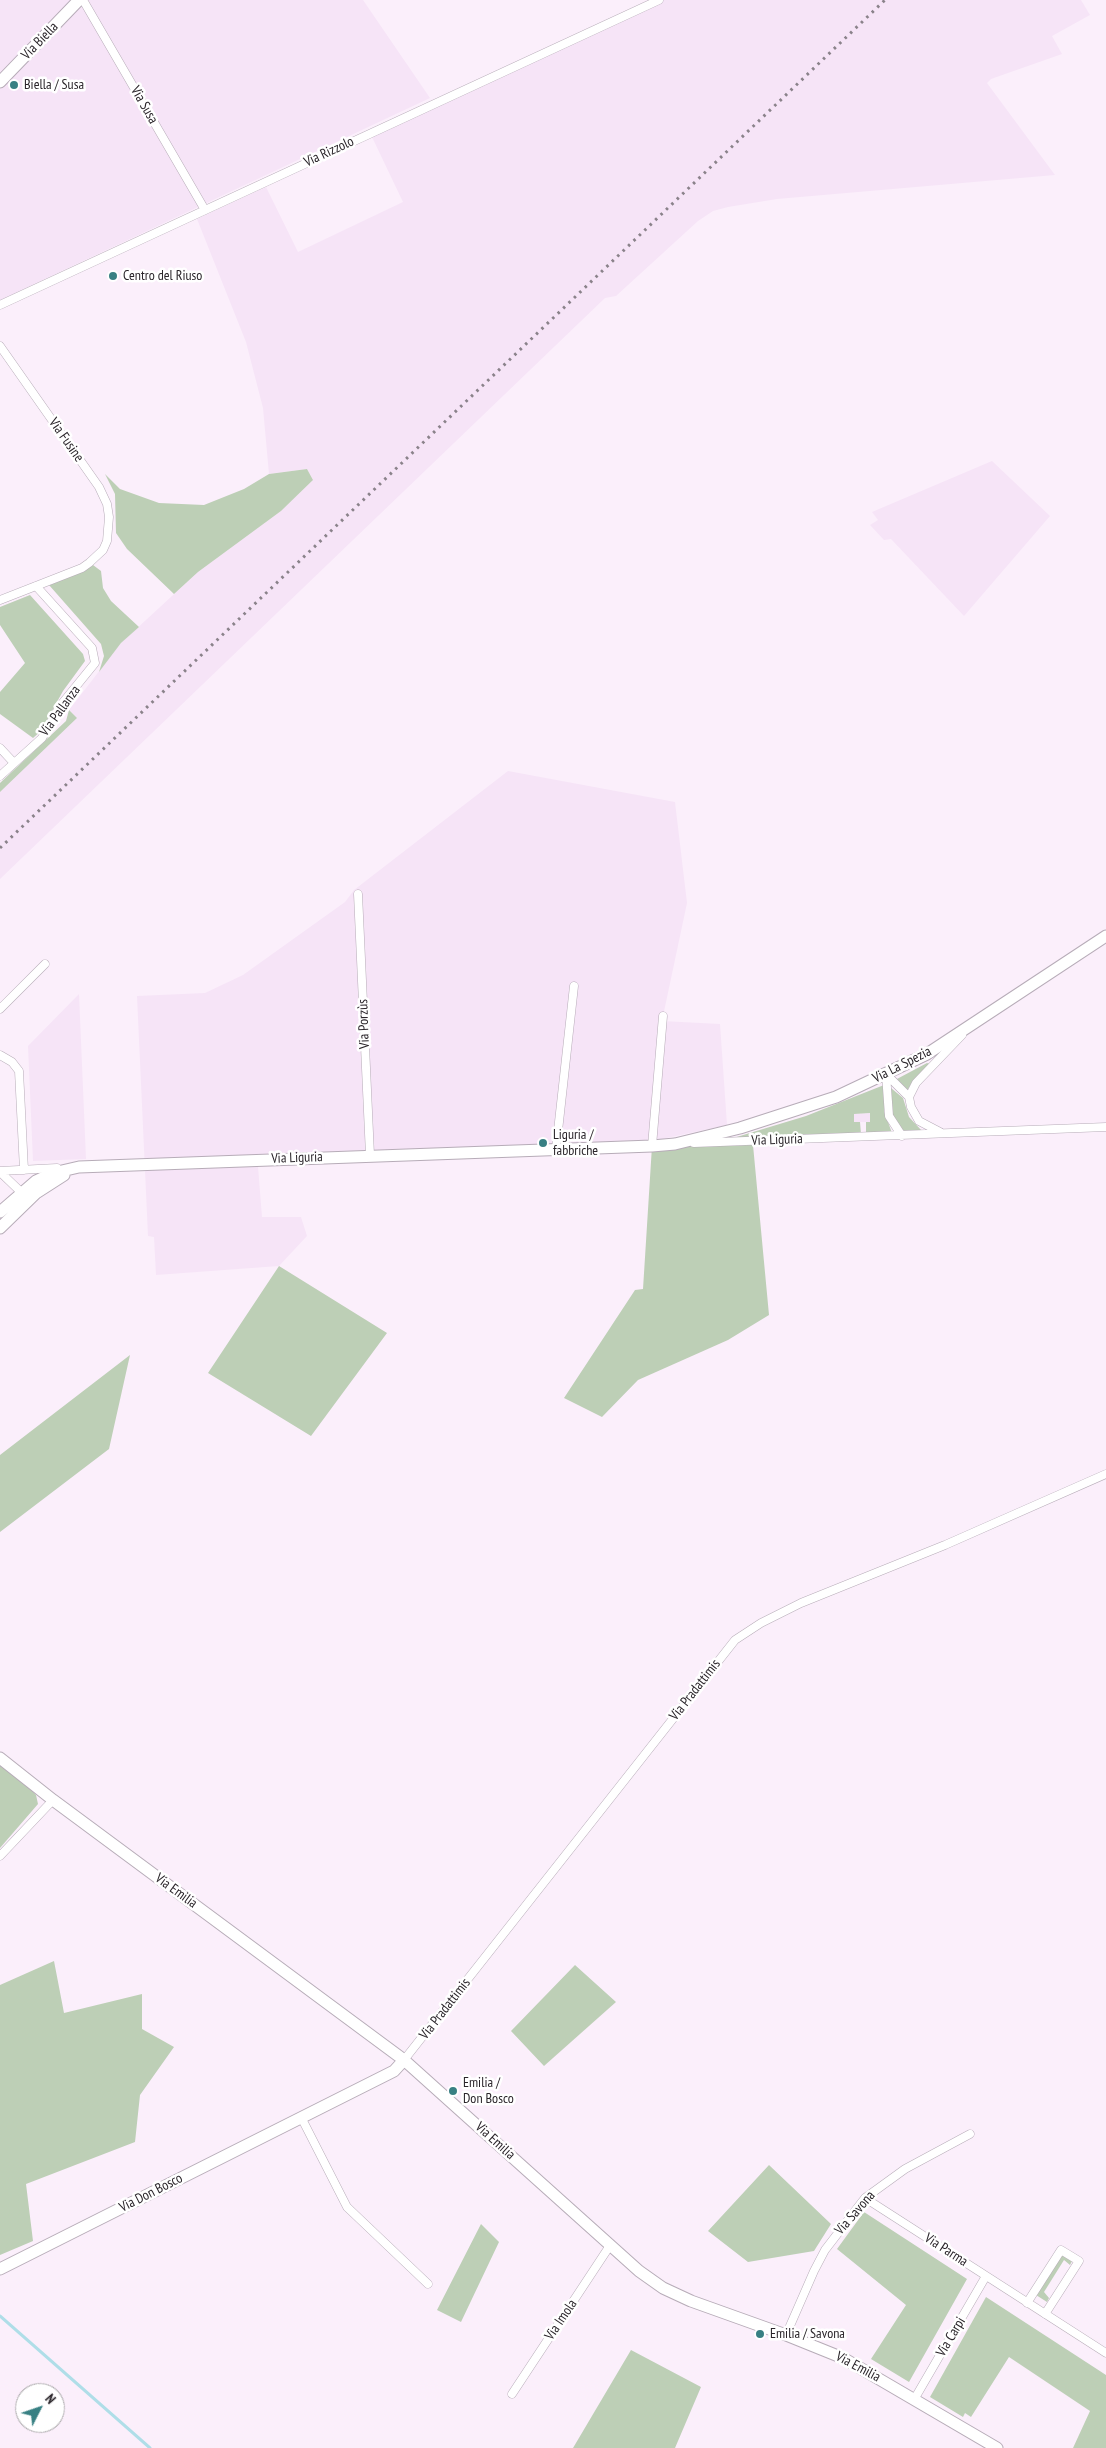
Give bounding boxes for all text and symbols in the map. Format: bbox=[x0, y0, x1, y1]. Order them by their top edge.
street label: Via Biella bbox=[18, 19, 62, 63]
place label: Biella / Susa bbox=[24, 77, 84, 93]
marker: Biella / Susa bbox=[8, 79, 20, 91]
street label: Via Susa bbox=[127, 83, 161, 127]
street label: Via Rizzolo bbox=[301, 133, 357, 171]
place label: Centro del Riuso bbox=[123, 268, 202, 284]
marker: Centro del Riuso bbox=[107, 270, 119, 282]
street label: Via Fusine bbox=[45, 415, 87, 465]
street label: Via Pallanza bbox=[36, 682, 84, 740]
street label: Via Porzùs bbox=[355, 999, 373, 1049]
street label: Via La Spezia bbox=[870, 1043, 934, 1087]
place label: Liguria / fabbriche bbox=[553, 1127, 598, 1160]
street label: Via Liguria bbox=[751, 1131, 803, 1149]
marker: Liguria / fabbriche bbox=[537, 1137, 549, 1149]
street label: Via Liguria bbox=[271, 1149, 323, 1167]
street label: Via Pradattimis bbox=[666, 1656, 724, 1724]
street label: Via Emilia bbox=[152, 1870, 200, 1912]
street label: Via Pradattimis bbox=[416, 1975, 474, 2043]
place label: Emilia / Don Bosco bbox=[463, 2075, 514, 2108]
marker: Emilia / Don Bosco bbox=[447, 2085, 459, 2097]
street label: Via Emilia bbox=[471, 2119, 519, 2163]
street label: Via Don Bosco bbox=[117, 2170, 185, 2216]
street label: Via Savona bbox=[831, 2188, 879, 2238]
street label: Via Parma bbox=[921, 2230, 971, 2270]
street label: Via Imola bbox=[541, 2296, 581, 2344]
street label: Via Carpi bbox=[933, 2314, 969, 2360]
place label: Emilia / Savona bbox=[770, 2326, 845, 2342]
marker: Emilia / Savona bbox=[754, 2328, 766, 2340]
street label: Via Emilia bbox=[833, 2348, 883, 2386]
north arrow bbox=[15, 2383, 65, 2433]
text: N bbox=[41, 2390, 60, 2408]

